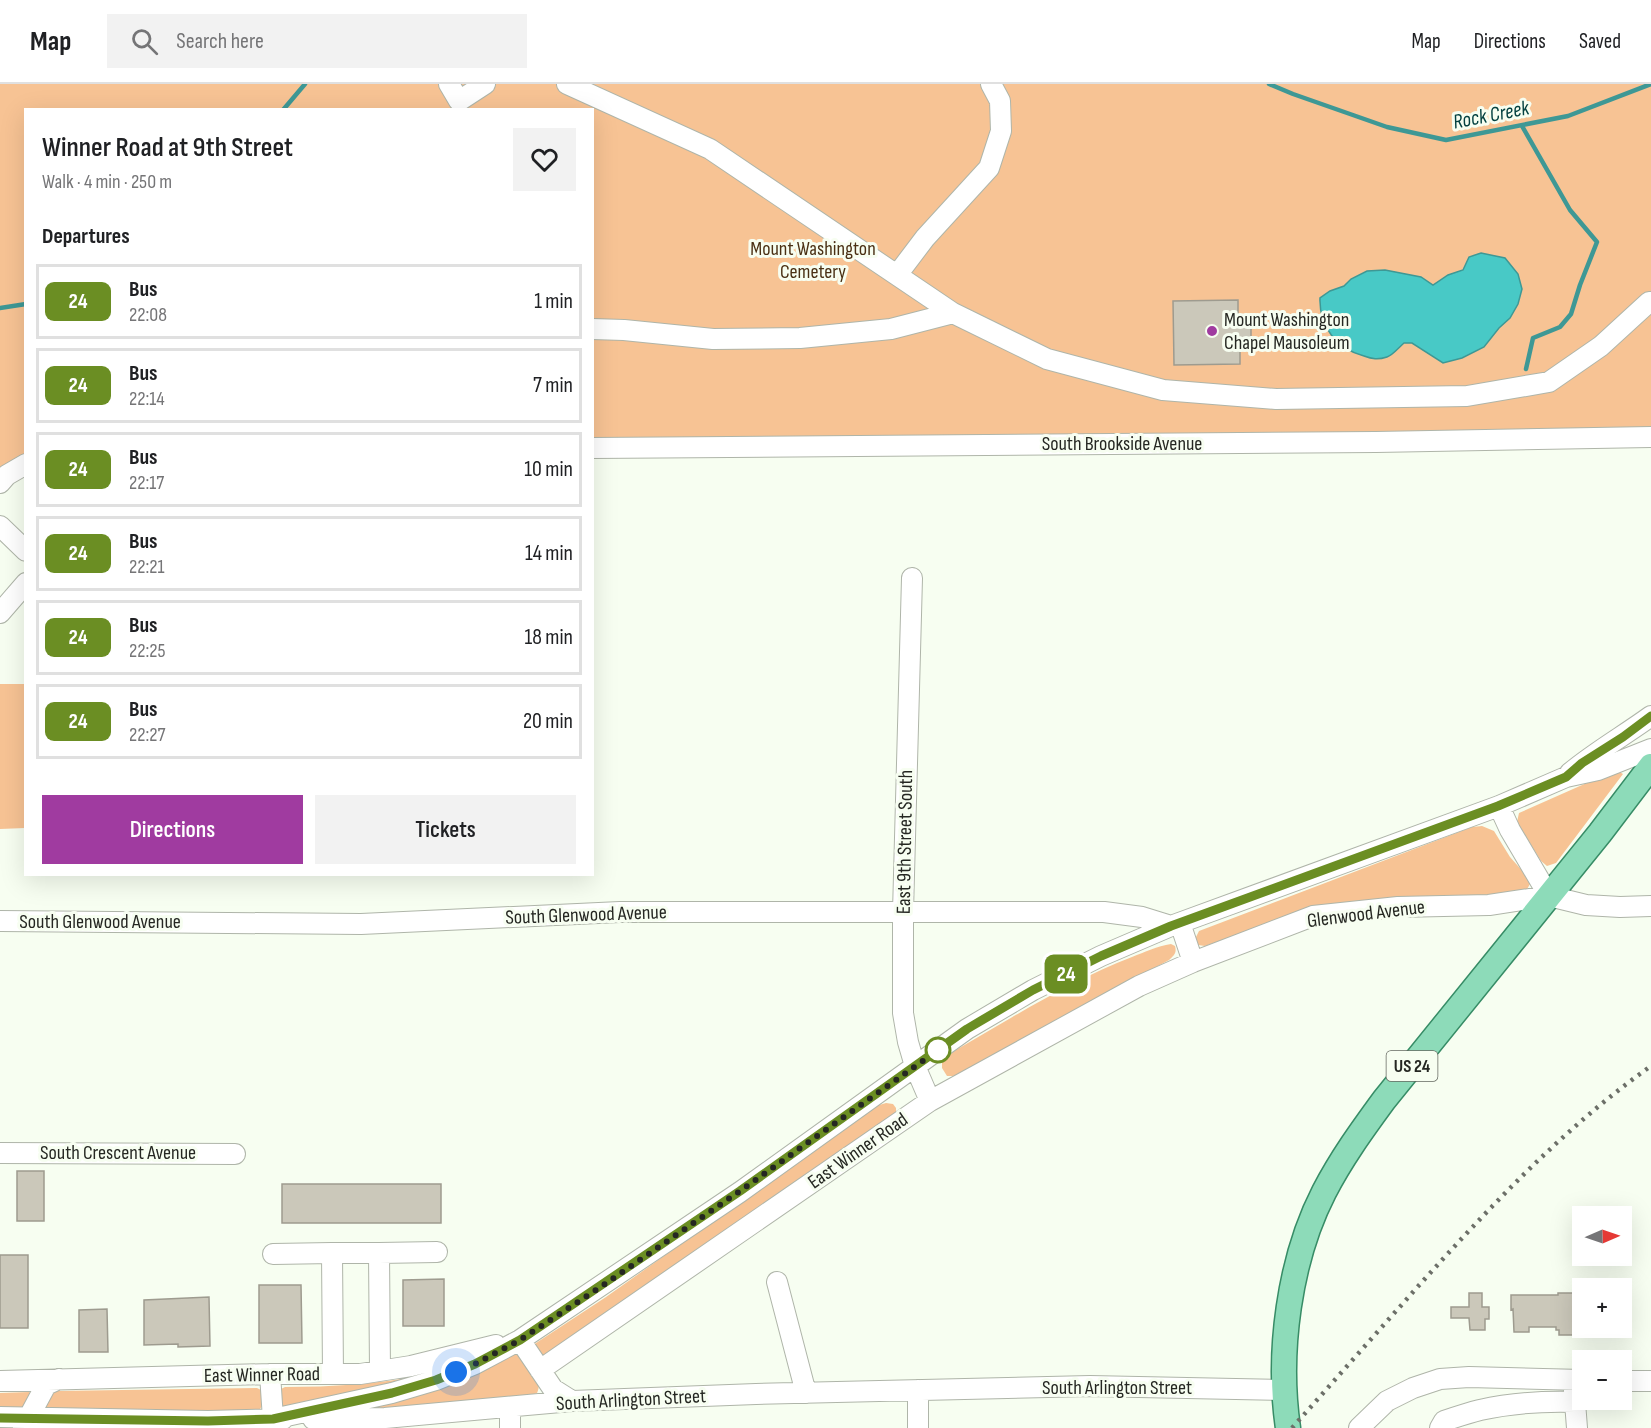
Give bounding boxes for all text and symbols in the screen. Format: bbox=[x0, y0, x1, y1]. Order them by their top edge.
search box bbox=[107, 14, 527, 68]
text: Map bbox=[30, 25, 71, 58]
icon: search bbox=[128, 25, 161, 58]
text: Search here bbox=[176, 28, 264, 55]
text: Map bbox=[1411, 29, 1441, 54]
text: Directions bbox=[1474, 29, 1546, 54]
text: Saved bbox=[1579, 29, 1621, 54]
water label: Rock Creek bbox=[1451, 95, 1532, 135]
button: heart bbox=[513, 128, 576, 191]
text: Winner Road at 9th Street bbox=[42, 131, 293, 164]
text: Walk · 4 min · 250 m bbox=[42, 170, 172, 194]
text: Departures bbox=[42, 223, 130, 250]
park label: Mount Washington Cemetery bbox=[750, 237, 876, 284]
text: Bus bbox=[129, 276, 158, 303]
text: 1 min bbox=[534, 288, 573, 315]
text: 24 bbox=[69, 289, 87, 314]
text: 22:08 bbox=[129, 303, 167, 327]
place label: Mount Washington Chapel Mausoleum bbox=[1224, 308, 1350, 355]
marker: Mount Washington Chapel Mausoleum bbox=[1205, 324, 1219, 338]
text: Bus bbox=[129, 360, 158, 387]
text: 7 min bbox=[533, 372, 573, 399]
text: 24 bbox=[69, 373, 87, 398]
text: 22:14 bbox=[129, 387, 165, 411]
street label: South Brookside Avenue bbox=[1042, 432, 1202, 456]
text: Bus bbox=[129, 444, 158, 471]
text: 10 min bbox=[524, 456, 573, 483]
text: 24 bbox=[69, 457, 87, 482]
text: 22:17 bbox=[129, 471, 164, 495]
text: Bus bbox=[129, 528, 158, 555]
text: 14 min bbox=[525, 540, 573, 567]
text: 24 bbox=[69, 541, 87, 566]
text: 22:21 bbox=[129, 555, 165, 579]
text: Bus bbox=[129, 612, 158, 639]
text: 18 min bbox=[525, 624, 573, 651]
text: 24 bbox=[69, 625, 87, 650]
text: 22:25 bbox=[129, 639, 166, 663]
text: Bus bbox=[129, 696, 158, 723]
text: 20 min bbox=[523, 708, 573, 735]
text: 24 bbox=[69, 709, 87, 734]
text: 22:27 bbox=[129, 723, 166, 747]
street label: East 9th Street South bbox=[892, 770, 918, 914]
button: Directions bbox=[42, 795, 303, 864]
button: Tickets bbox=[315, 795, 576, 864]
street label: Glenwood Avenue bbox=[1306, 895, 1426, 933]
street label: South Glenwood Avenue bbox=[505, 900, 667, 930]
street label: South Glenwood Avenue bbox=[19, 910, 181, 934]
line badge: 24 bbox=[1039, 954, 1093, 994]
text: 24 bbox=[1057, 962, 1075, 987]
unlabelled marker bbox=[925, 1037, 951, 1063]
road number: US 24 bbox=[1386, 1051, 1438, 1081]
street label: East Winner Road bbox=[804, 1108, 912, 1194]
street label: South Crescent Avenue bbox=[40, 1141, 196, 1165]
north arrow bbox=[1572, 1206, 1632, 1266]
map controls bbox=[1572, 1206, 1632, 1410]
button: + bbox=[1572, 1278, 1632, 1338]
button: − bbox=[1572, 1350, 1632, 1410]
your location bbox=[441, 1357, 471, 1387]
street label: East Winner Road bbox=[204, 1362, 320, 1388]
street label: South Arlington Street bbox=[1042, 1376, 1192, 1400]
street label: South Arlington Street bbox=[555, 1384, 707, 1416]

